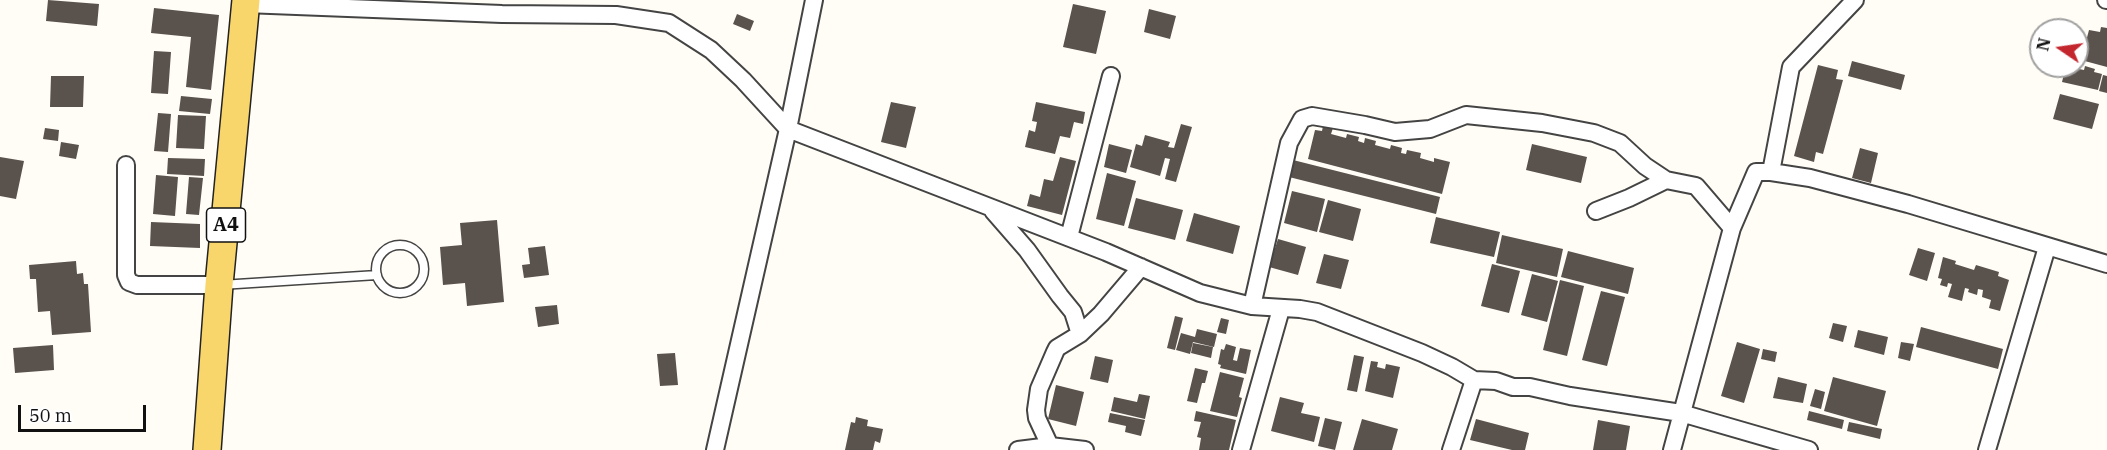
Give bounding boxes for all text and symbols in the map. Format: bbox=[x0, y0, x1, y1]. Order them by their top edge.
north arrow bbox=[2029, 18, 2089, 78]
text: N bbox=[2032, 36, 2055, 53]
road number: A4 bbox=[206, 208, 246, 242]
scale bar bbox=[21, 393, 148, 431]
text: 50 m bbox=[29, 404, 72, 427]

